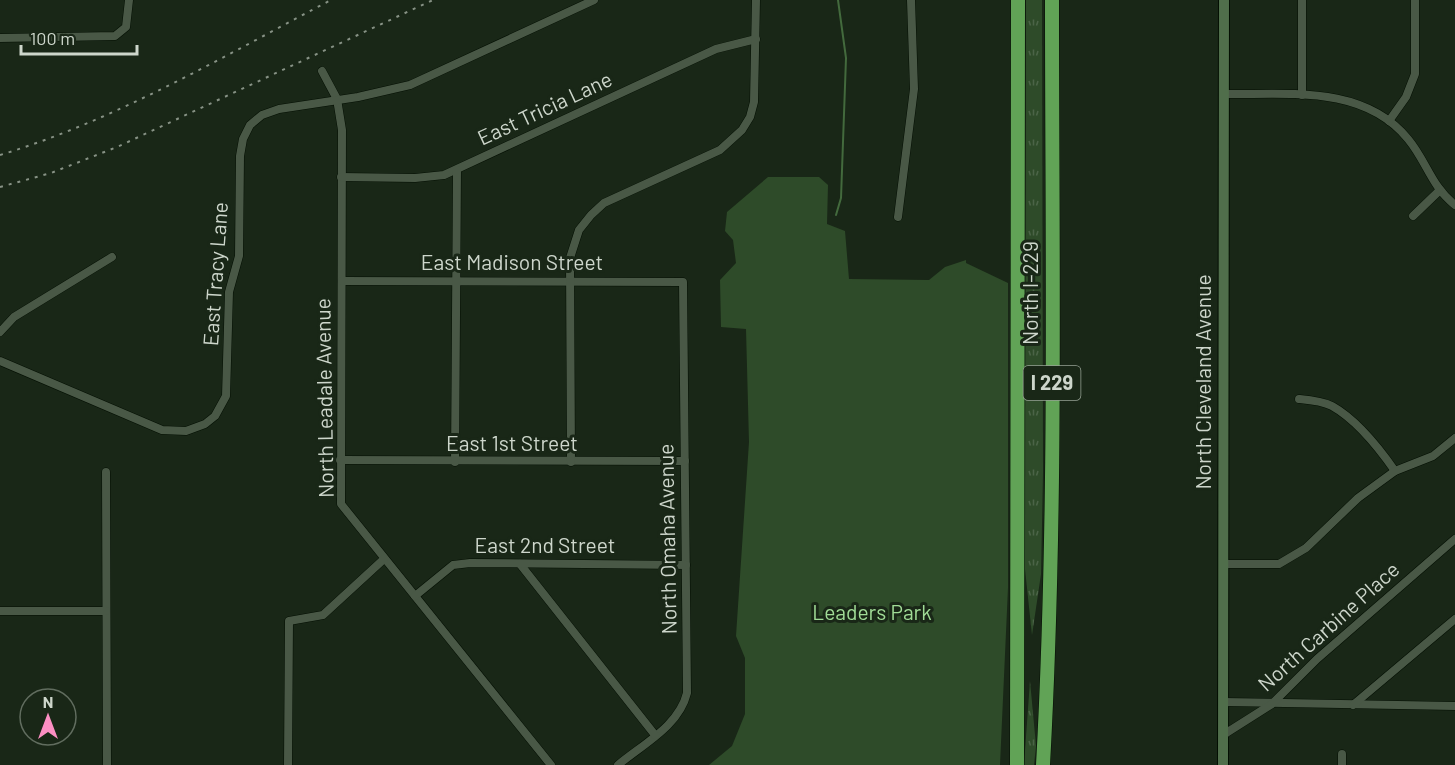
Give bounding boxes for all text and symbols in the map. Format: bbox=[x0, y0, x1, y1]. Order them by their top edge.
scale bar bbox=[21, 18, 136, 56]
text: 100 m bbox=[30, 27, 75, 49]
street label: East Tricia Lane bbox=[473, 66, 616, 150]
street label: East Tracy Lane bbox=[197, 201, 232, 347]
street label: North I-229 bbox=[1017, 241, 1042, 345]
street label: East Madison Street bbox=[421, 249, 603, 274]
street label: North Cleveland Avenue bbox=[1190, 274, 1215, 490]
street label: North Leadale Avenue bbox=[309, 298, 338, 498]
road number: I 229 bbox=[1024, 366, 1080, 400]
street label: East 1st Street bbox=[446, 430, 578, 455]
street label: North Omaha Avenue bbox=[652, 443, 681, 635]
street label: East 2nd Street bbox=[475, 532, 615, 557]
street label: North Carbine Place bbox=[1252, 556, 1404, 696]
park label: Leaders Park bbox=[812, 599, 932, 624]
north arrow bbox=[18, 687, 78, 747]
text: N bbox=[43, 692, 53, 711]

